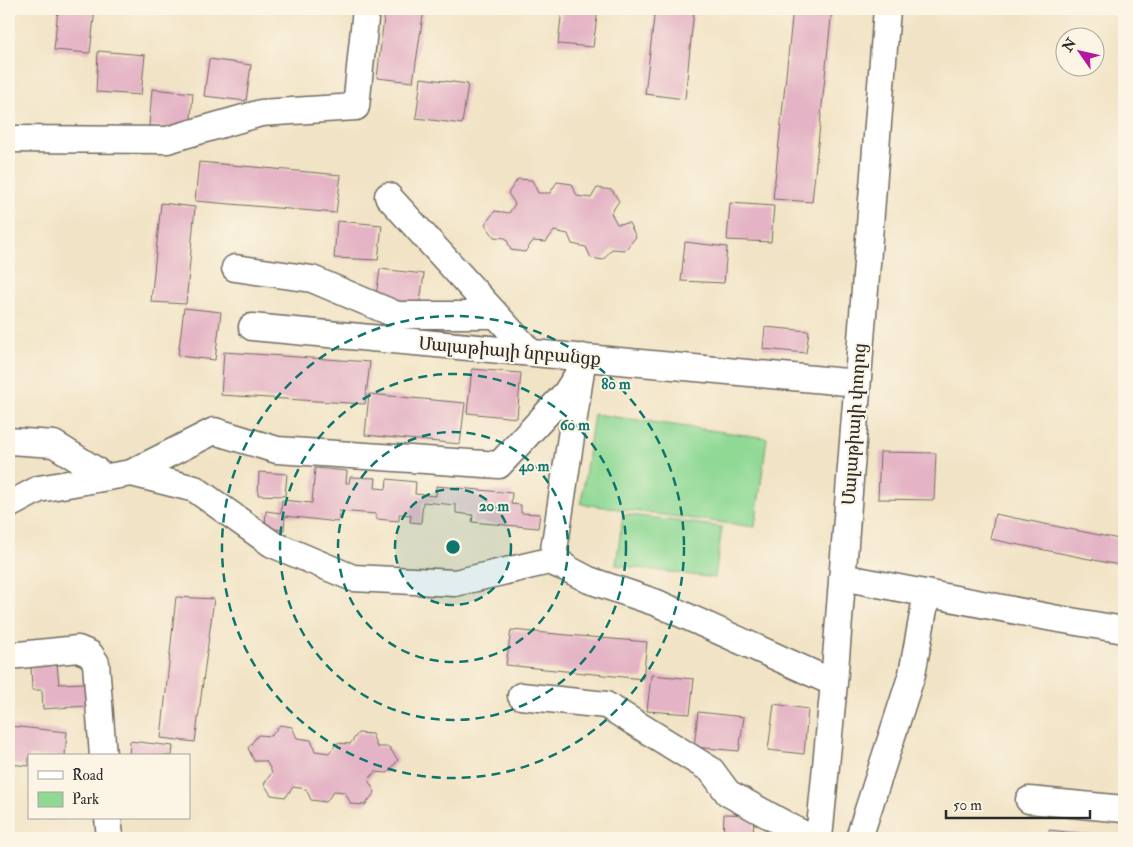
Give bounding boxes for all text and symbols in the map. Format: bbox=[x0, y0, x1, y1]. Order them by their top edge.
north arrow bbox=[1056, 28, 1106, 78]
text: N bbox=[1059, 35, 1080, 56]
street label: Մալաթիայի նրբանցք bbox=[418, 332, 602, 371]
street label: Մալաթիայի փողոց bbox=[837, 342, 872, 506]
text: 80 m bbox=[601, 375, 631, 394]
text: 60 m bbox=[560, 416, 590, 435]
text: 40 m bbox=[518, 457, 550, 476]
text: 20 m bbox=[479, 497, 509, 516]
centre of rings bbox=[444, 538, 462, 556]
legend bbox=[28, 754, 190, 820]
text: Road bbox=[72, 766, 104, 785]
scale bar bbox=[946, 787, 1089, 819]
text: Park bbox=[72, 790, 99, 809]
text: 50 m bbox=[953, 796, 982, 815]

